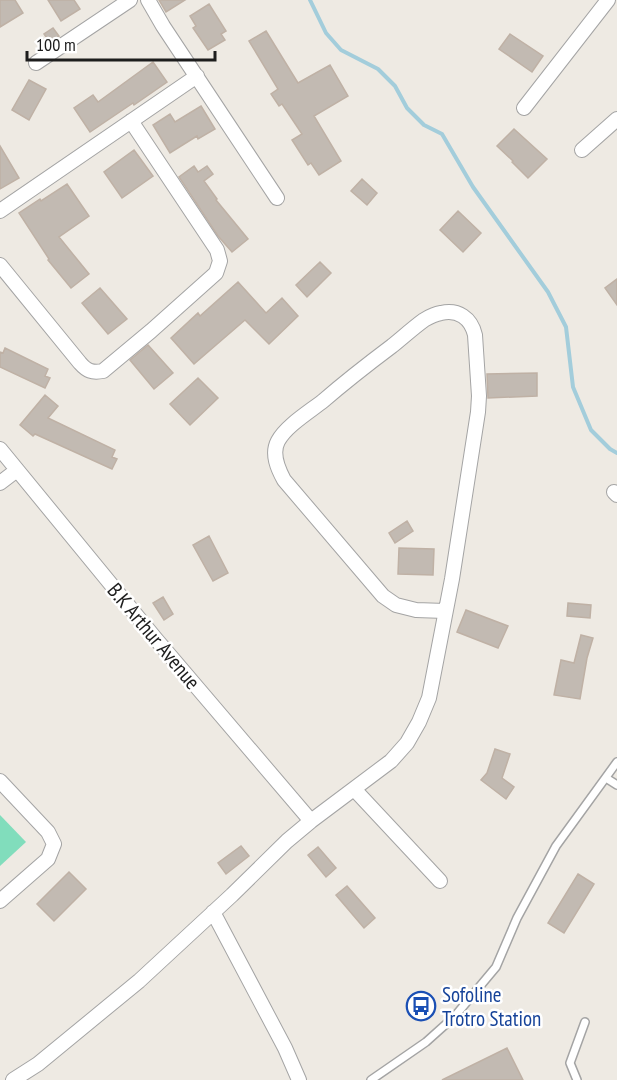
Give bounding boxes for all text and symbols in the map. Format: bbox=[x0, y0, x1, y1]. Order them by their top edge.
scale bar bbox=[27, 24, 214, 62]
text: 100 m bbox=[36, 33, 76, 56]
street label: B.K Arthur Avenue bbox=[102, 577, 206, 695]
place label: Sofoline Trotro Station bbox=[442, 981, 541, 1032]
bus stop icon: Sofoline Trotro Station bbox=[405, 990, 437, 1022]

